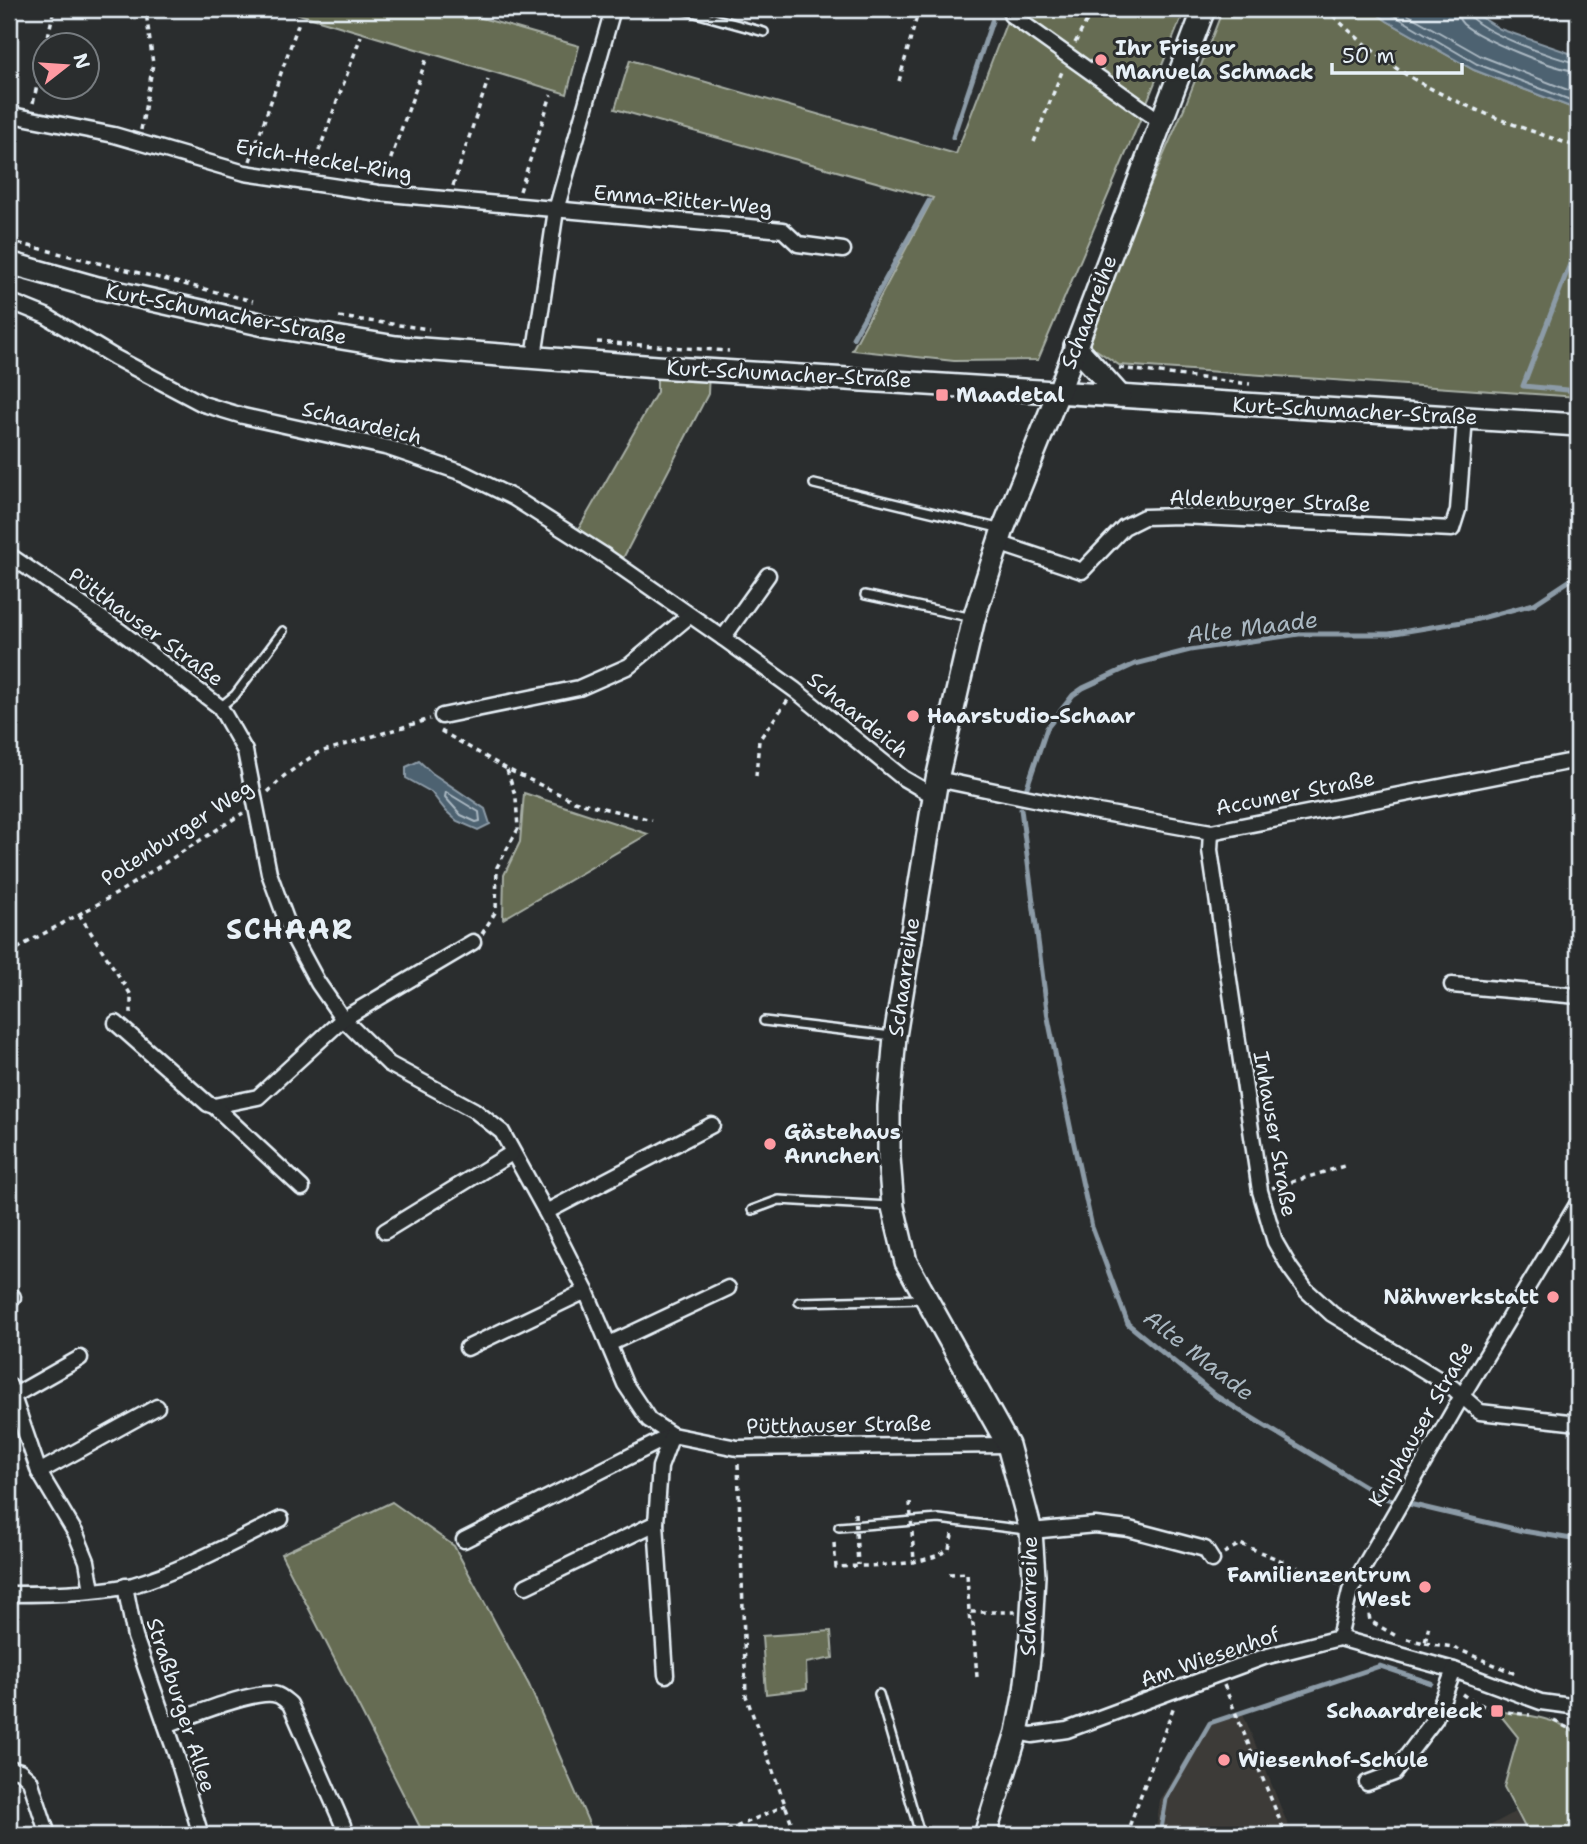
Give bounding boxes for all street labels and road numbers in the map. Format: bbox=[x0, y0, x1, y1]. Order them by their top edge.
street label: Erich-Heckel-Ring bbox=[234, 132, 414, 188]
street label: Emma-Ritter-Weg bbox=[593, 178, 773, 222]
street label: Schaarreihe bbox=[1054, 251, 1124, 373]
street label: Kurt-Schumacher-Straße bbox=[103, 277, 349, 351]
street label: Kurt-Schumacher-Straße bbox=[666, 354, 912, 394]
street label: Kurt-Schumacher-Straße bbox=[1232, 391, 1478, 431]
street label: Schaardeich bbox=[299, 395, 425, 451]
street label: Aldenburger Straße bbox=[1169, 483, 1371, 519]
street label: Pütthauser Straße bbox=[63, 561, 229, 693]
street label: Schaardeich bbox=[801, 665, 915, 765]
street label: Accumer Straße bbox=[1213, 764, 1377, 822]
street label: Potenburger Weg bbox=[96, 773, 258, 893]
street label: Schaarreihe bbox=[882, 916, 926, 1038]
street label: Inhauser Straße bbox=[1247, 1049, 1303, 1219]
street label: Kniphauser Straße bbox=[1362, 1336, 1480, 1512]
street label: Pütthauser Straße bbox=[746, 1409, 932, 1441]
street label: Schaarreihe bbox=[1014, 1536, 1044, 1656]
street label: Straßburger Allee bbox=[140, 1614, 222, 1796]
street label: Am Wiesenhof bbox=[1137, 1620, 1284, 1694]

